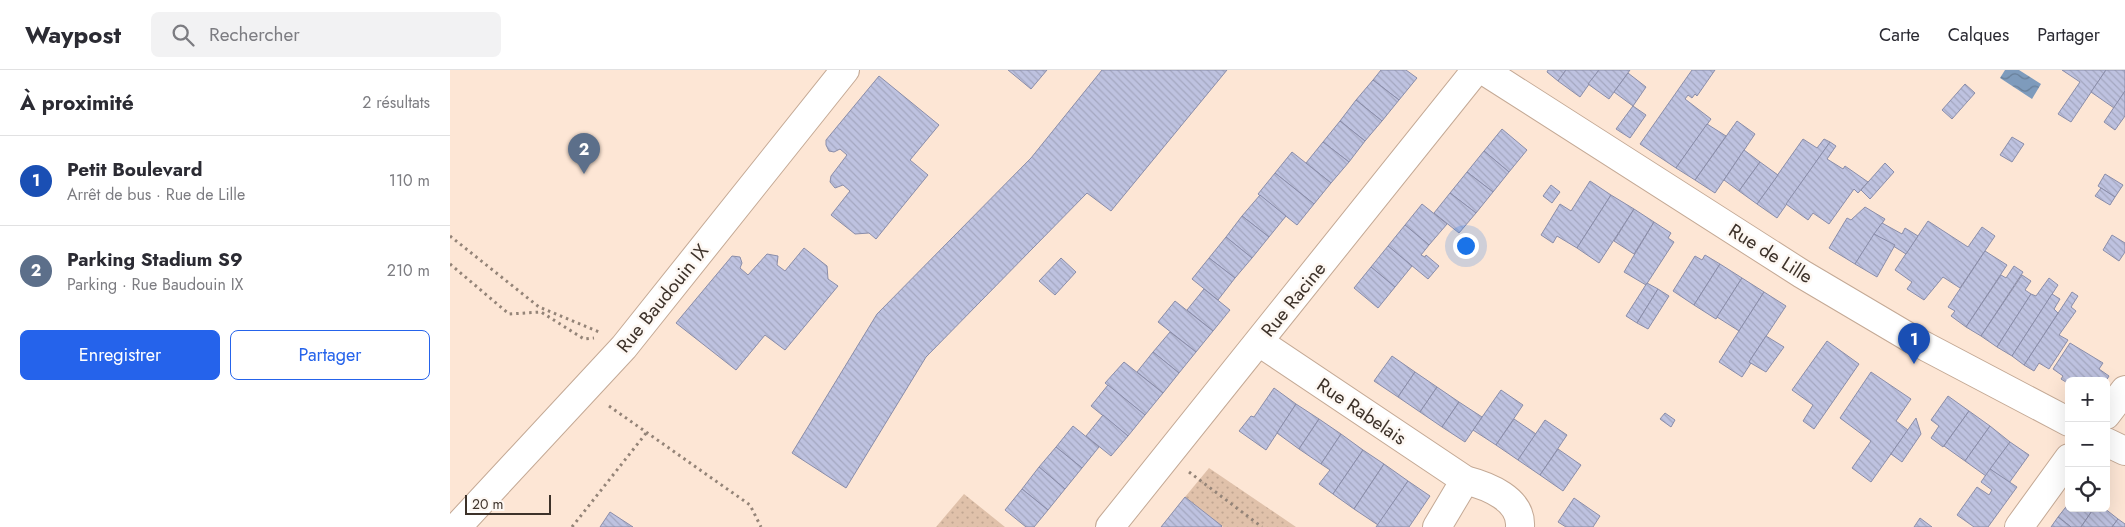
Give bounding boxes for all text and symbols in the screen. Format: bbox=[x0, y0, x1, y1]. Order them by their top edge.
search box bbox=[151, 12, 501, 57]
text: Waypost bbox=[25, 17, 121, 52]
icon: search bbox=[169, 21, 197, 49]
text: Rechercher bbox=[209, 21, 300, 48]
text: Carte bbox=[1879, 22, 1920, 48]
text: Calques bbox=[1948, 22, 2009, 48]
text: Partager bbox=[2037, 22, 2100, 48]
text: À proximité bbox=[20, 88, 134, 118]
text: 2 résultats bbox=[362, 91, 430, 114]
pin: 2 bbox=[568, 133, 600, 174]
text: Petit Boulevard bbox=[67, 156, 202, 183]
text: 1 bbox=[32, 169, 40, 192]
text: 110 m bbox=[389, 169, 430, 192]
text: Arrêt de bus · Rue de Lille bbox=[67, 183, 245, 206]
street label: Rue de Lille bbox=[1724, 217, 1818, 290]
your location bbox=[1453, 233, 1479, 259]
street label: Rue Baudouin IX bbox=[610, 238, 715, 358]
text: Parking Stadium S9 bbox=[67, 246, 243, 273]
street label: Rue Racine bbox=[1255, 256, 1332, 343]
text: 2 bbox=[31, 259, 41, 282]
text: 210 m bbox=[387, 259, 430, 282]
text: Parking · Rue Baudouin IX bbox=[67, 273, 243, 296]
pin: 1 bbox=[1898, 323, 1930, 364]
button: Enregistrer bbox=[20, 330, 220, 380]
button: Partager bbox=[230, 330, 430, 380]
street label: Rue Rabelais bbox=[1312, 372, 1412, 451]
map controls bbox=[2065, 377, 2110, 512]
button: + bbox=[2065, 377, 2110, 422]
button: − bbox=[2065, 422, 2110, 467]
button: locate bbox=[2065, 467, 2110, 512]
scale bar bbox=[465, 492, 551, 515]
text: 20 m bbox=[472, 494, 504, 514]

